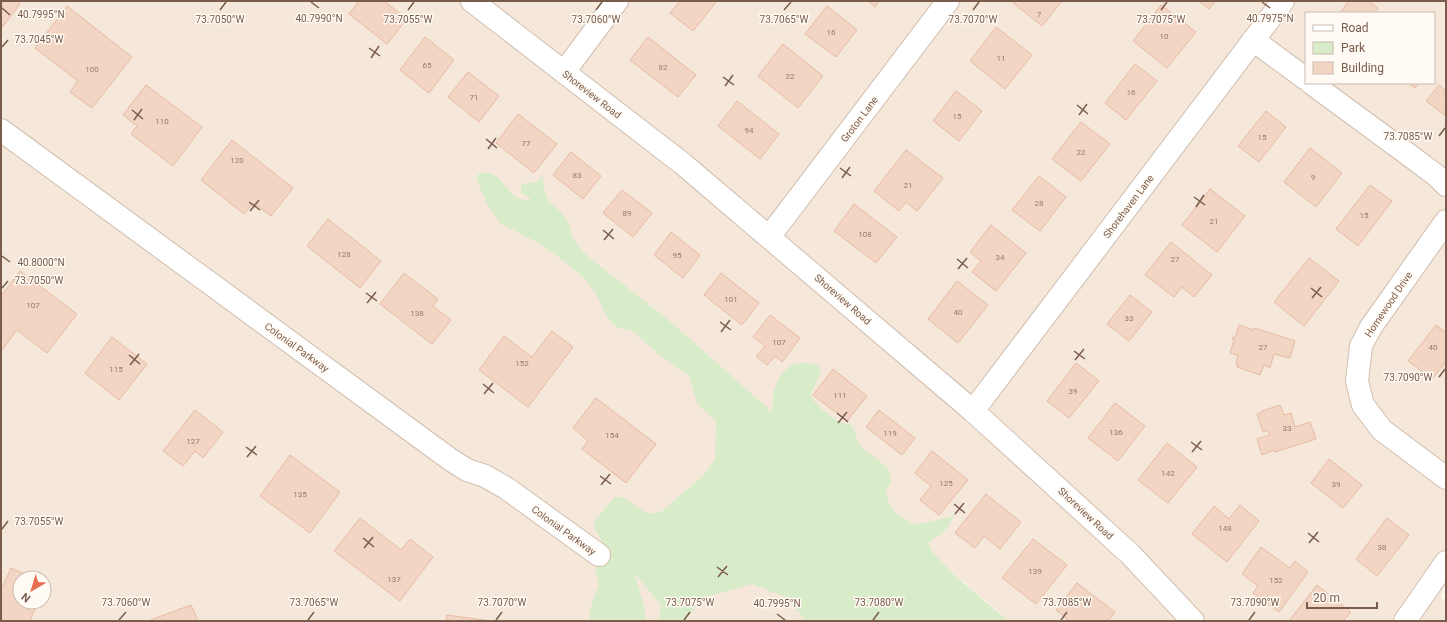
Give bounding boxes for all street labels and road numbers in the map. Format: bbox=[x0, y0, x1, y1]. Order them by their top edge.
street label: Shoreview Road bbox=[560, 68, 623, 121]
street label: Groton Lane bbox=[839, 94, 880, 144]
street label: Shorehaven Lane bbox=[1101, 172, 1156, 240]
street label: Homewood Drive bbox=[1362, 270, 1414, 339]
street label: Shoreview Road bbox=[812, 272, 873, 327]
street label: Colonial Parkway bbox=[263, 320, 331, 374]
street label: Shoreview Road bbox=[1056, 485, 1115, 542]
street label: Colonial Parkway bbox=[530, 503, 598, 557]

